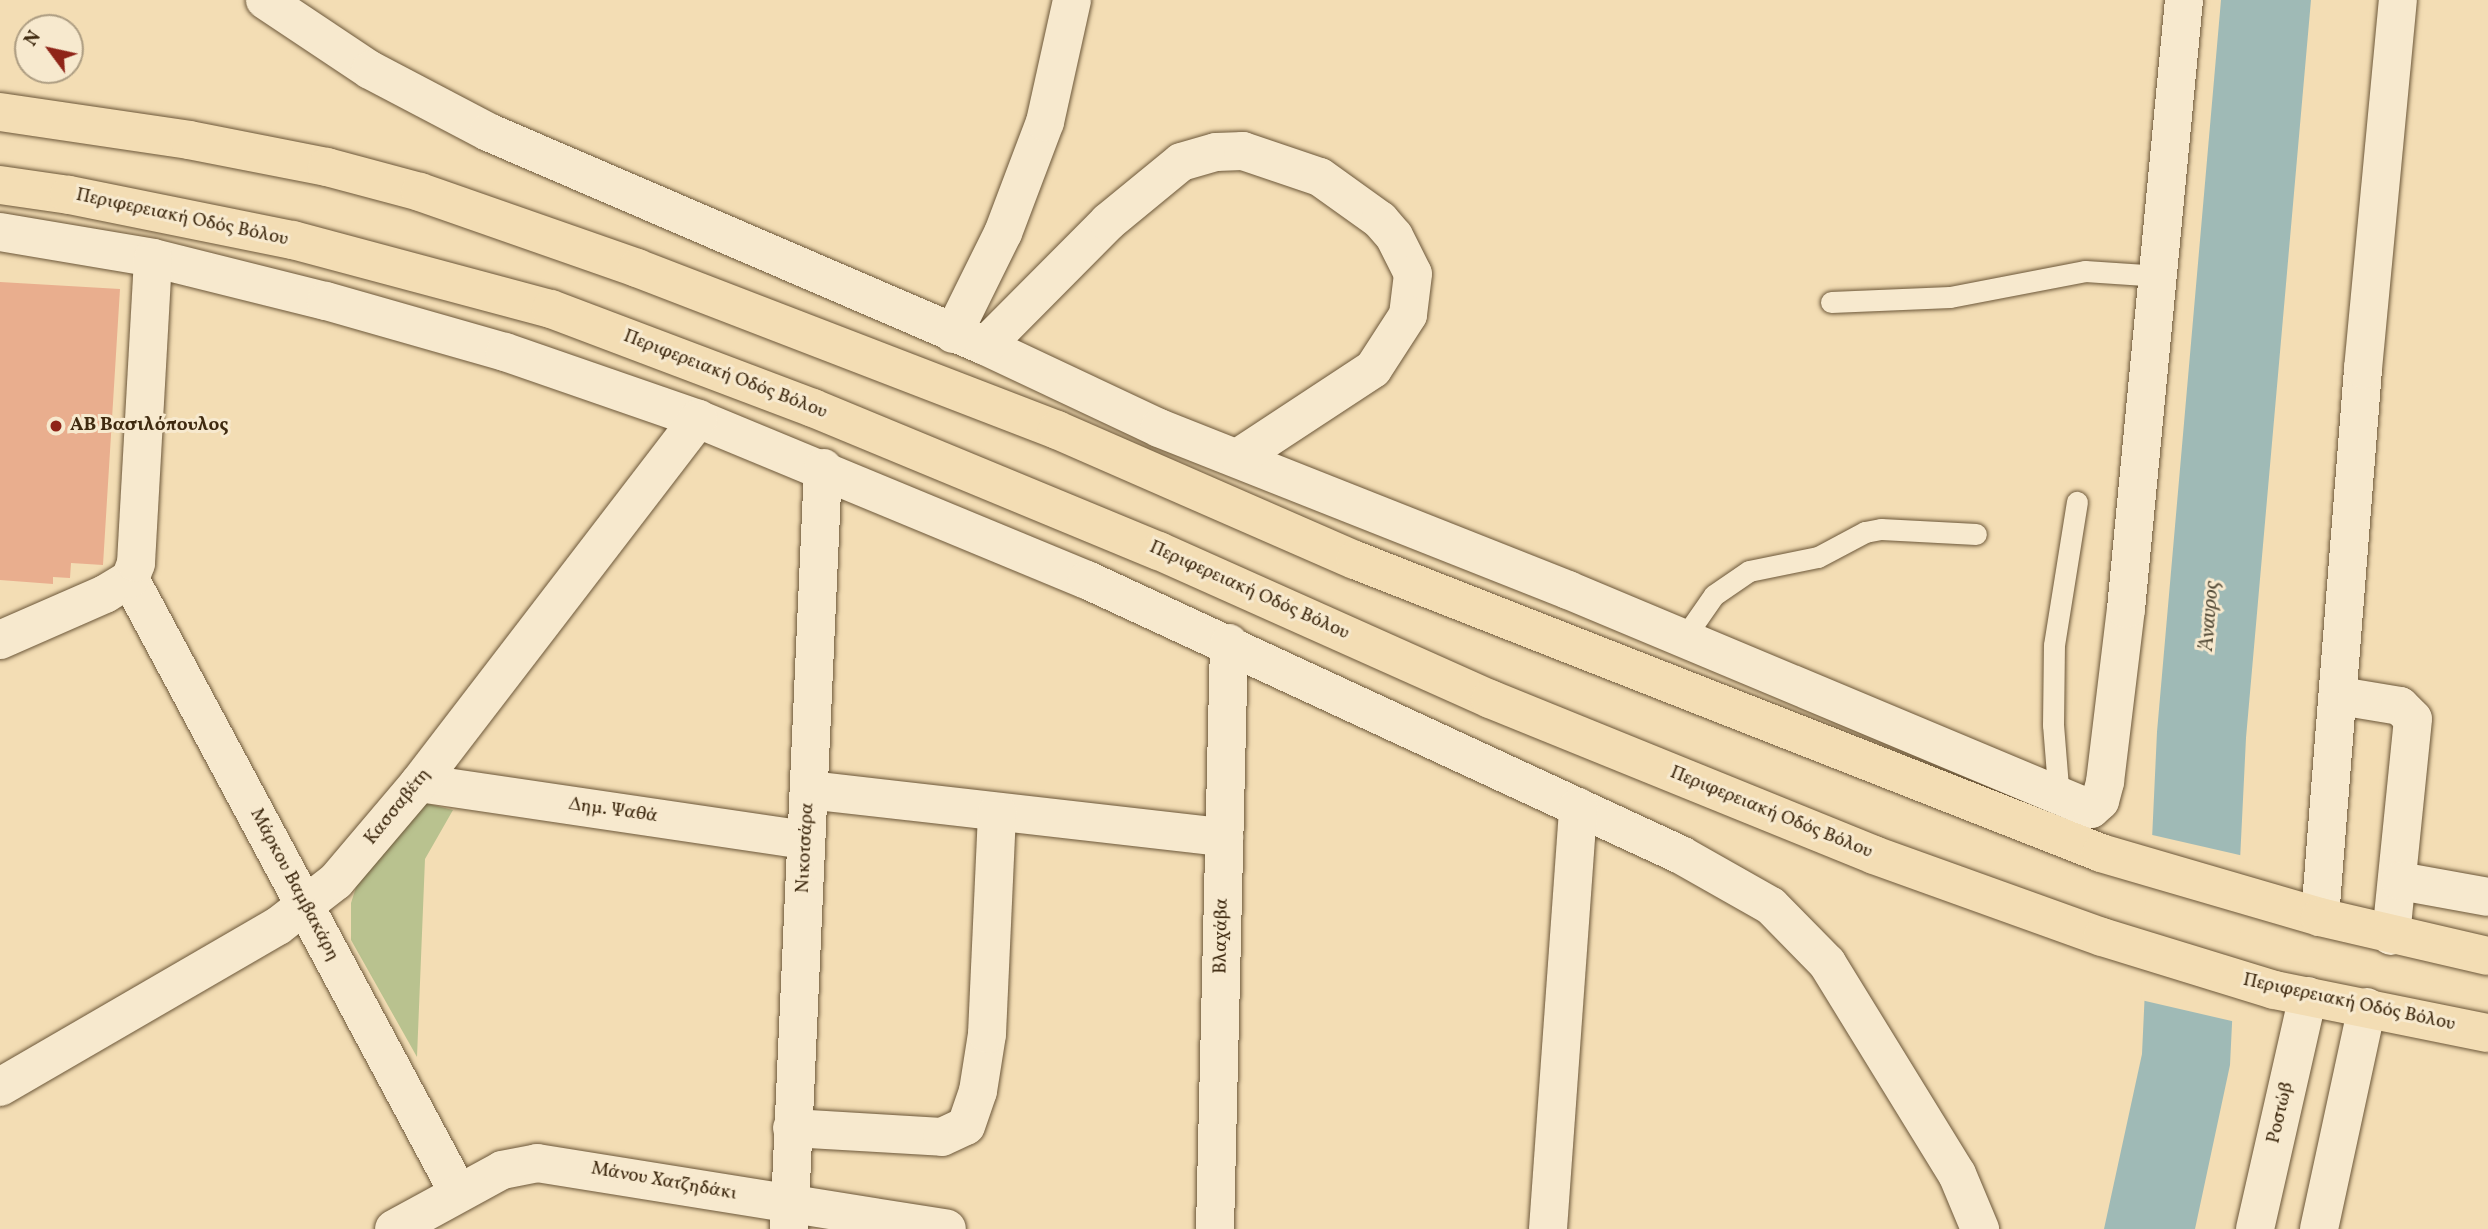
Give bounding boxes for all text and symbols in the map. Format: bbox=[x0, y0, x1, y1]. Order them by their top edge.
north arrow bbox=[14, 14, 84, 84]
text: N bbox=[18, 26, 48, 52]
street label: Περιφερειακή Οδός Βόλου bbox=[74, 184, 290, 252]
street label: Περιφερειακή Οδός Βόλου bbox=[620, 326, 830, 424]
place label: ΑΒ Βασιλόπουλος bbox=[70, 415, 228, 437]
marker: ΑΒ Βασιλόπουλος bbox=[48, 418, 64, 434]
street label: Περιφερειακή Οδός Βόλου bbox=[1145, 537, 1353, 645]
water label: Άναυρος bbox=[2194, 580, 2226, 652]
street label: Περιφερειακή Οδός Βόλου bbox=[1666, 762, 1876, 864]
street label: Κασσαβέτη bbox=[360, 764, 436, 850]
street label: Δημ. Ψαθά bbox=[567, 793, 659, 829]
street label: Νικοτσάρα bbox=[792, 802, 820, 894]
street label: Μάρκου Βαμβακάρη bbox=[244, 805, 344, 965]
street label: Βλαχάβα bbox=[1210, 898, 1234, 974]
street label: Περιφερειακή Οδός Βόλου bbox=[2241, 969, 2457, 1037]
street label: Ροστώβ bbox=[2263, 1080, 2299, 1146]
street label: Μάνου Χατζηδάκι bbox=[589, 1158, 739, 1206]

